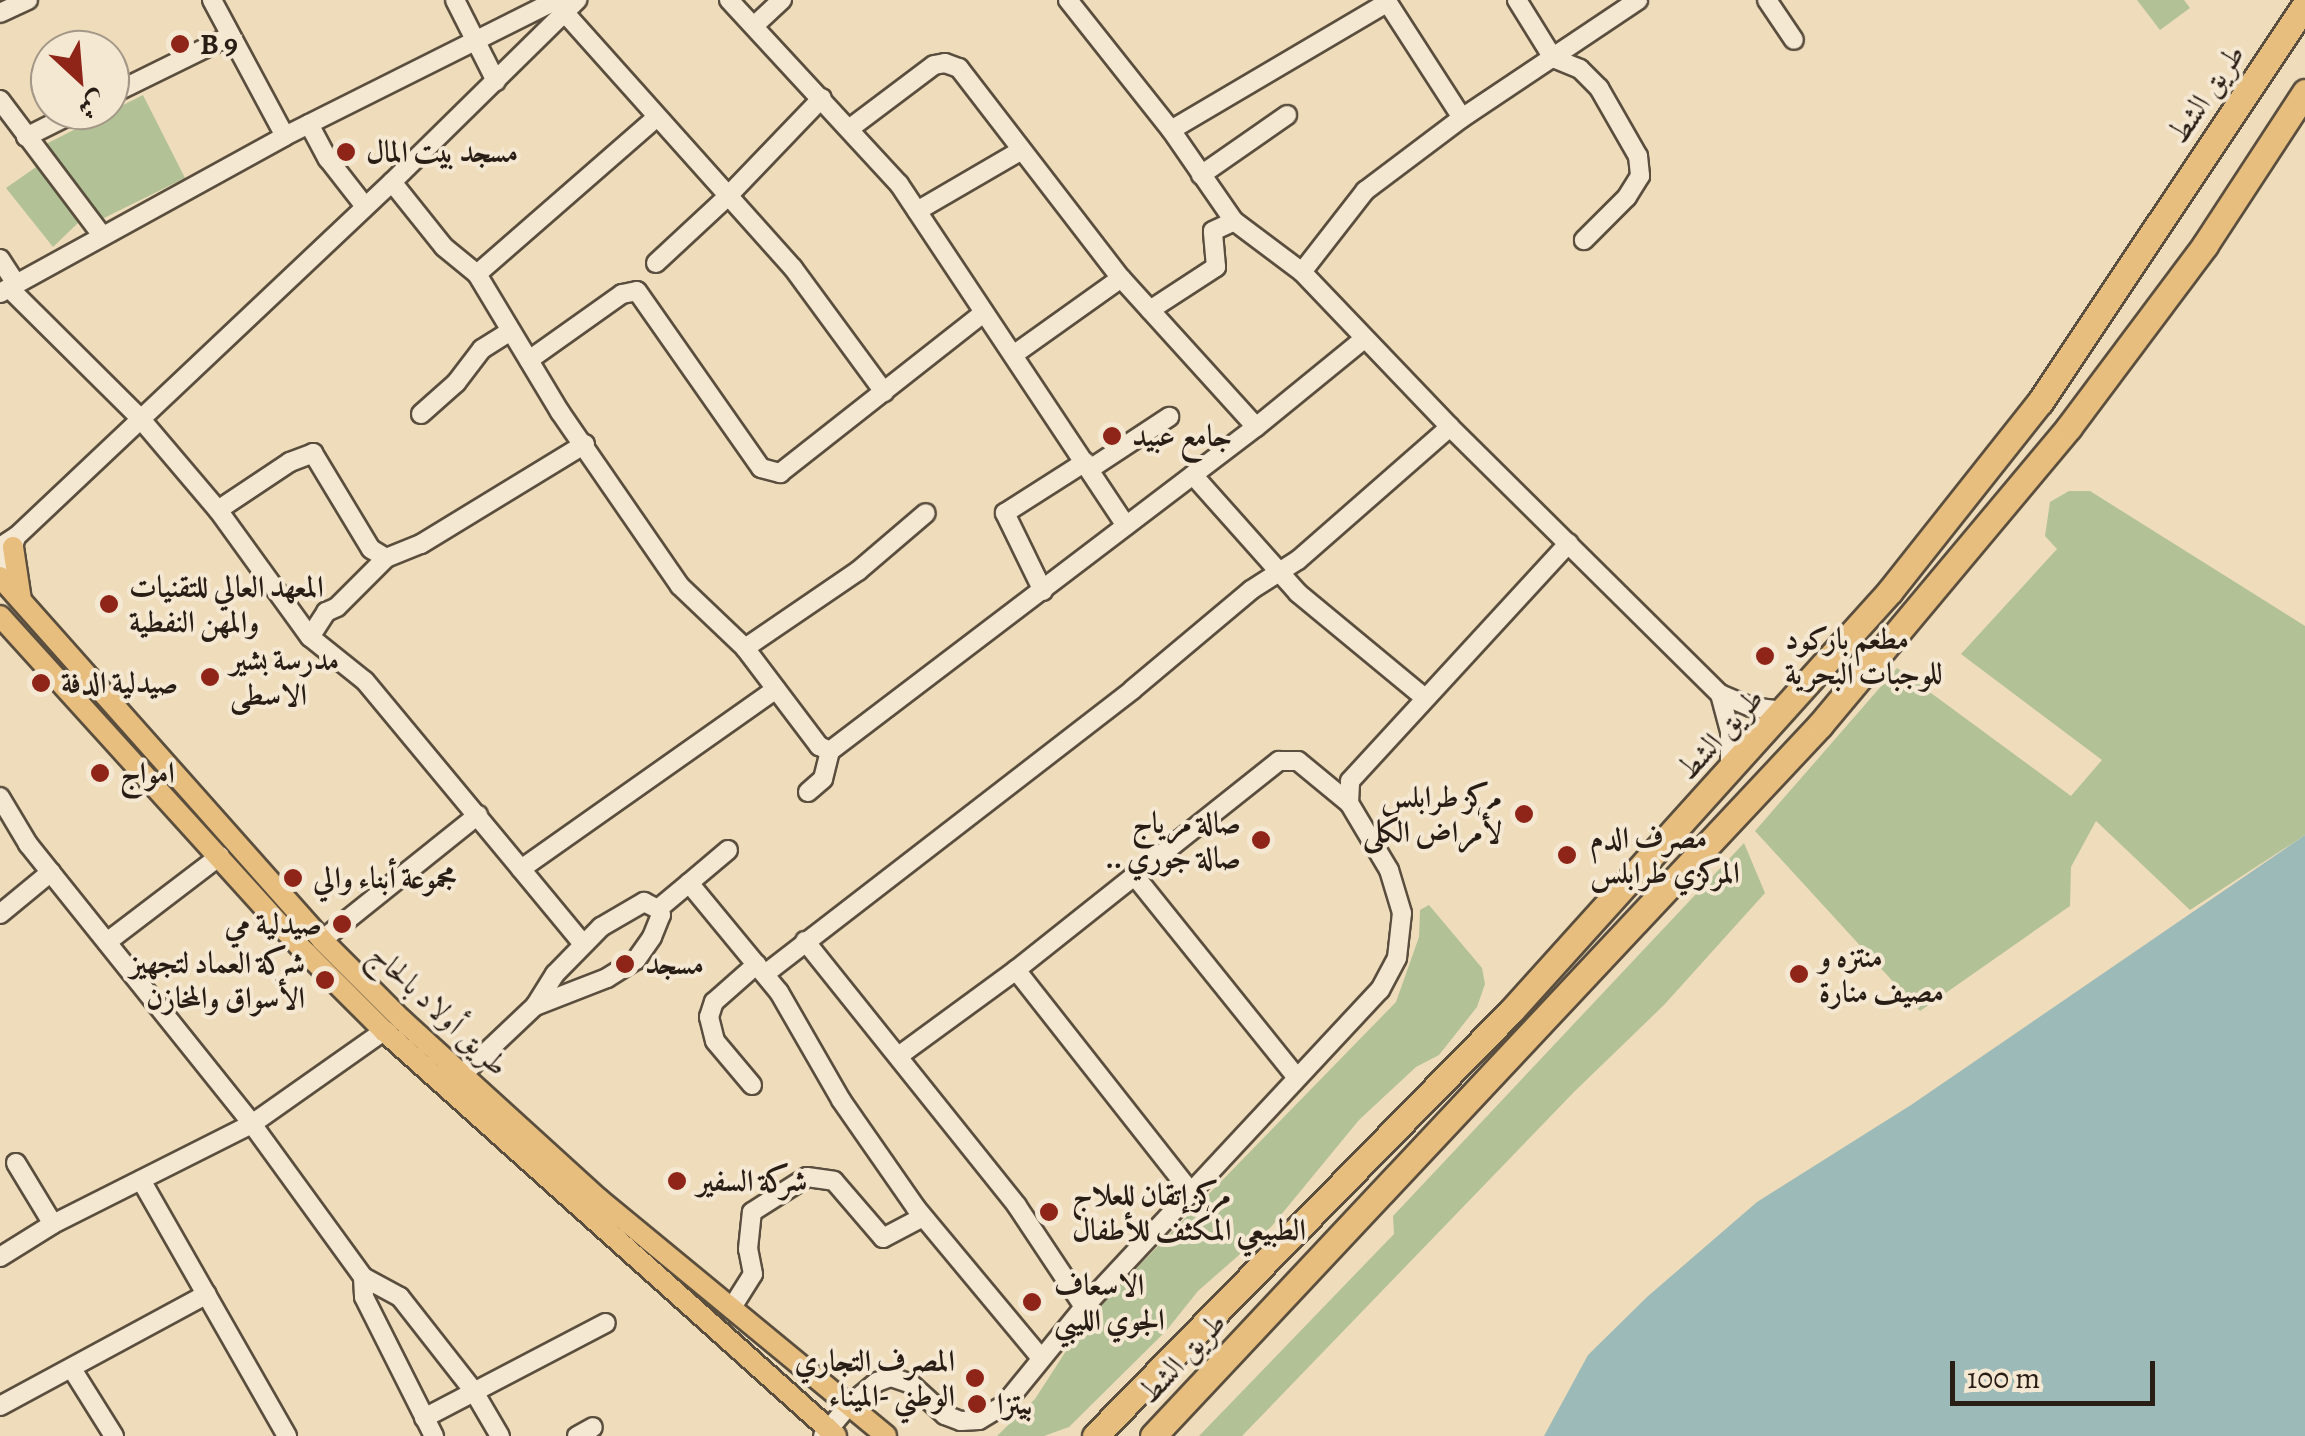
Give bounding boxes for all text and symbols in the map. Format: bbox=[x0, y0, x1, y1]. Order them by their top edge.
place label: B 9 bbox=[200, 26, 238, 62]
north arrow bbox=[30, 30, 130, 130]
marker: B 9 bbox=[169, 33, 191, 55]
street label: طريق الشط bbox=[2160, 37, 2252, 151]
text: ش bbox=[71, 82, 113, 128]
place label: مسجد بيت المال bbox=[366, 134, 518, 170]
marker: مسجد بيت المال bbox=[335, 141, 357, 163]
place label: جامع عبيد bbox=[1132, 418, 1232, 454]
marker: جامع عبيد bbox=[1101, 425, 1123, 447]
place label: المعهد العالي للتقنيات والمهن النفطية bbox=[129, 569, 324, 640]
marker: المعهد العالي للتقنيات والمهن النفطية bbox=[98, 593, 120, 615]
place label: مطعم باركود للوجبات البحرية bbox=[1785, 621, 1943, 692]
place label: مدرسة بشير الاسطى bbox=[230, 642, 339, 712]
marker: مطعم باركود للوجبات البحرية bbox=[1754, 645, 1776, 667]
place label: صيدلية الدفة bbox=[61, 665, 178, 701]
marker: مدرسة بشير الاسطى bbox=[199, 666, 221, 688]
marker: صيدلية الدفة bbox=[30, 672, 52, 694]
street label: طريق الشط bbox=[1669, 680, 1771, 788]
place label: امواج bbox=[120, 755, 175, 791]
marker: امواج bbox=[89, 762, 111, 784]
place label: مركز طرابلس لأمراض الكلى bbox=[1363, 779, 1502, 850]
marker: مركز طرابلس لأمراض الكلى bbox=[1511, 801, 1537, 827]
place label: صالة مرياج .. صالة جوري bbox=[1105, 805, 1241, 876]
place label: مصرف الدم المركزي طرابلس bbox=[1590, 820, 1740, 890]
marker: صالة مرياج .. صالة جوري bbox=[1250, 829, 1272, 851]
marker: مصرف الدم المركزي طرابلس bbox=[1554, 842, 1580, 868]
place label: مجموعة أبناء والي bbox=[313, 860, 457, 896]
marker: مجموعة أبناء والي bbox=[282, 867, 304, 889]
place label: صيدلية مي bbox=[225, 906, 322, 942]
marker: صيدلية مي bbox=[331, 913, 353, 935]
street label: طريق أولاد بالحاج bbox=[362, 937, 516, 1083]
place label: منتزه و مصيف منارة bbox=[1819, 939, 1944, 1010]
place label: شركة العماد لتجهيز الأسواق والمخازن bbox=[130, 945, 305, 1016]
place label: مسجد bbox=[645, 946, 704, 982]
marker: مسجد bbox=[614, 953, 636, 975]
marker: منتزه و مصيف منارة bbox=[1788, 963, 1810, 985]
marker: شركة العماد لتجهيز الأسواق والمخازن bbox=[314, 969, 336, 991]
place label: شركة السفير bbox=[697, 1163, 807, 1199]
marker: شركة السفير bbox=[666, 1170, 688, 1192]
place label: مركز إتقان للعلاج الطبيعي المكثف للأطفال bbox=[1072, 1177, 1306, 1248]
marker: مركز إتقان للعلاج الطبيعي المكثف للأطفال bbox=[1036, 1199, 1062, 1225]
place label: الاسعاف الجوي الليبي bbox=[1054, 1267, 1165, 1338]
marker: الاسعاف الجوي الليبي bbox=[1019, 1289, 1045, 1315]
street label: طريق الشط bbox=[1131, 1305, 1233, 1411]
scale bar bbox=[1955, 1341, 2160, 1403]
place label: المصرف التجاري الوطني -الميناء bbox=[794, 1343, 955, 1414]
text: 100 m bbox=[1967, 1358, 2040, 1398]
marker: المصرف التجاري الوطني -الميناء bbox=[964, 1367, 986, 1389]
place label: بيتزا bbox=[997, 1386, 1032, 1422]
marker: بيتزا bbox=[966, 1393, 988, 1415]

